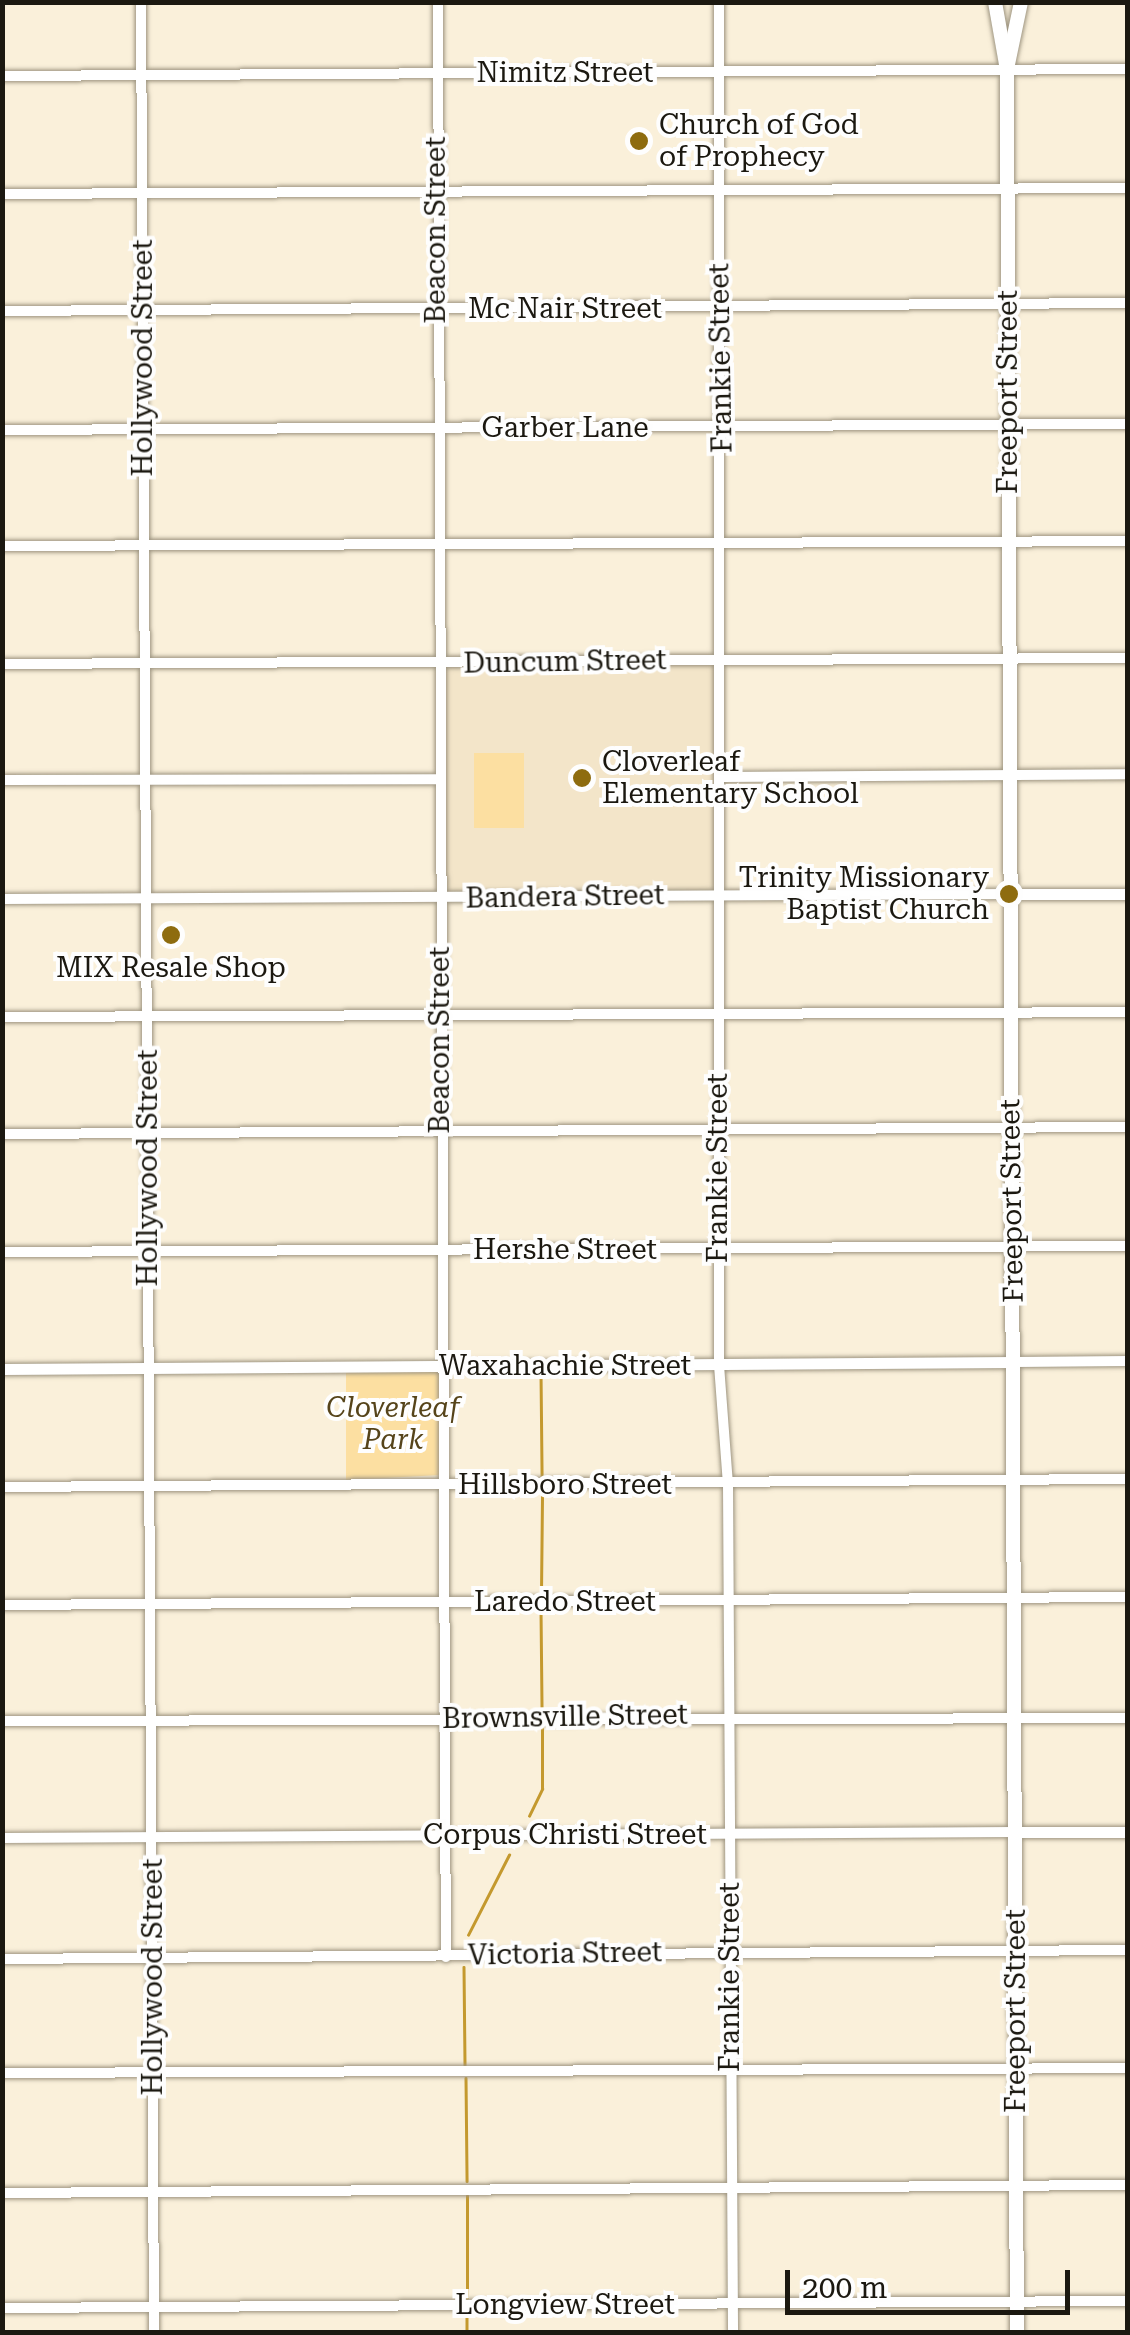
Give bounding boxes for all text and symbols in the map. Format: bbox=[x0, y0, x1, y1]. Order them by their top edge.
street label: Nimitz Street bbox=[476, 56, 654, 90]
place label: Church of God of Prophecy bbox=[659, 108, 859, 174]
marker: Church of God of Prophecy bbox=[628, 130, 650, 152]
street label: Beacon Street bbox=[419, 136, 453, 324]
street label: Hollywood Street bbox=[126, 239, 160, 477]
street label: Frankie Street bbox=[703, 263, 739, 453]
street label: Freeport Street bbox=[991, 290, 1025, 494]
street label: Mc Nair Street bbox=[468, 292, 662, 326]
street label: Garber Lane bbox=[481, 411, 649, 445]
street label: Duncum Street bbox=[463, 643, 667, 681]
place label: Cloverleaf Elementary School bbox=[602, 745, 859, 811]
marker: Cloverleaf Elementary School bbox=[571, 767, 593, 789]
place label: Trinity Missionary Baptist Church bbox=[739, 861, 989, 927]
street label: Bandera Street bbox=[465, 878, 665, 916]
marker: Trinity Missionary Baptist Church bbox=[998, 883, 1020, 905]
marker: MIX Resale Shop bbox=[160, 924, 182, 946]
street label: Beacon Street bbox=[423, 946, 457, 1134]
place label: MIX Resale Shop bbox=[56, 951, 286, 985]
street label: Hollywood Street bbox=[131, 1049, 165, 1287]
street label: Frankie Street bbox=[701, 1073, 735, 1263]
street label: Freeport Street bbox=[993, 1099, 1031, 1303]
street label: Hershe Street bbox=[473, 1233, 657, 1267]
street label: Waxahachie Street bbox=[439, 1349, 691, 1383]
park label: Cloverleaf Park bbox=[326, 1391, 460, 1457]
street label: Hillsboro Street bbox=[458, 1468, 672, 1502]
street label: Laredo Street bbox=[474, 1585, 656, 1619]
street label: Brownsville Street bbox=[442, 1698, 688, 1736]
street label: Corpus Christi Street bbox=[423, 1818, 707, 1852]
street label: Hollywood Street bbox=[136, 1858, 170, 2096]
street label: Frankie Street bbox=[713, 1882, 747, 2072]
street label: Freeport Street bbox=[999, 1909, 1033, 2113]
street label: Victoria Street bbox=[467, 1936, 663, 1972]
scale bar bbox=[790, 2250, 1075, 2312]
text: 200 m bbox=[802, 2270, 887, 2305]
street label: Longview Street bbox=[455, 2288, 675, 2322]

